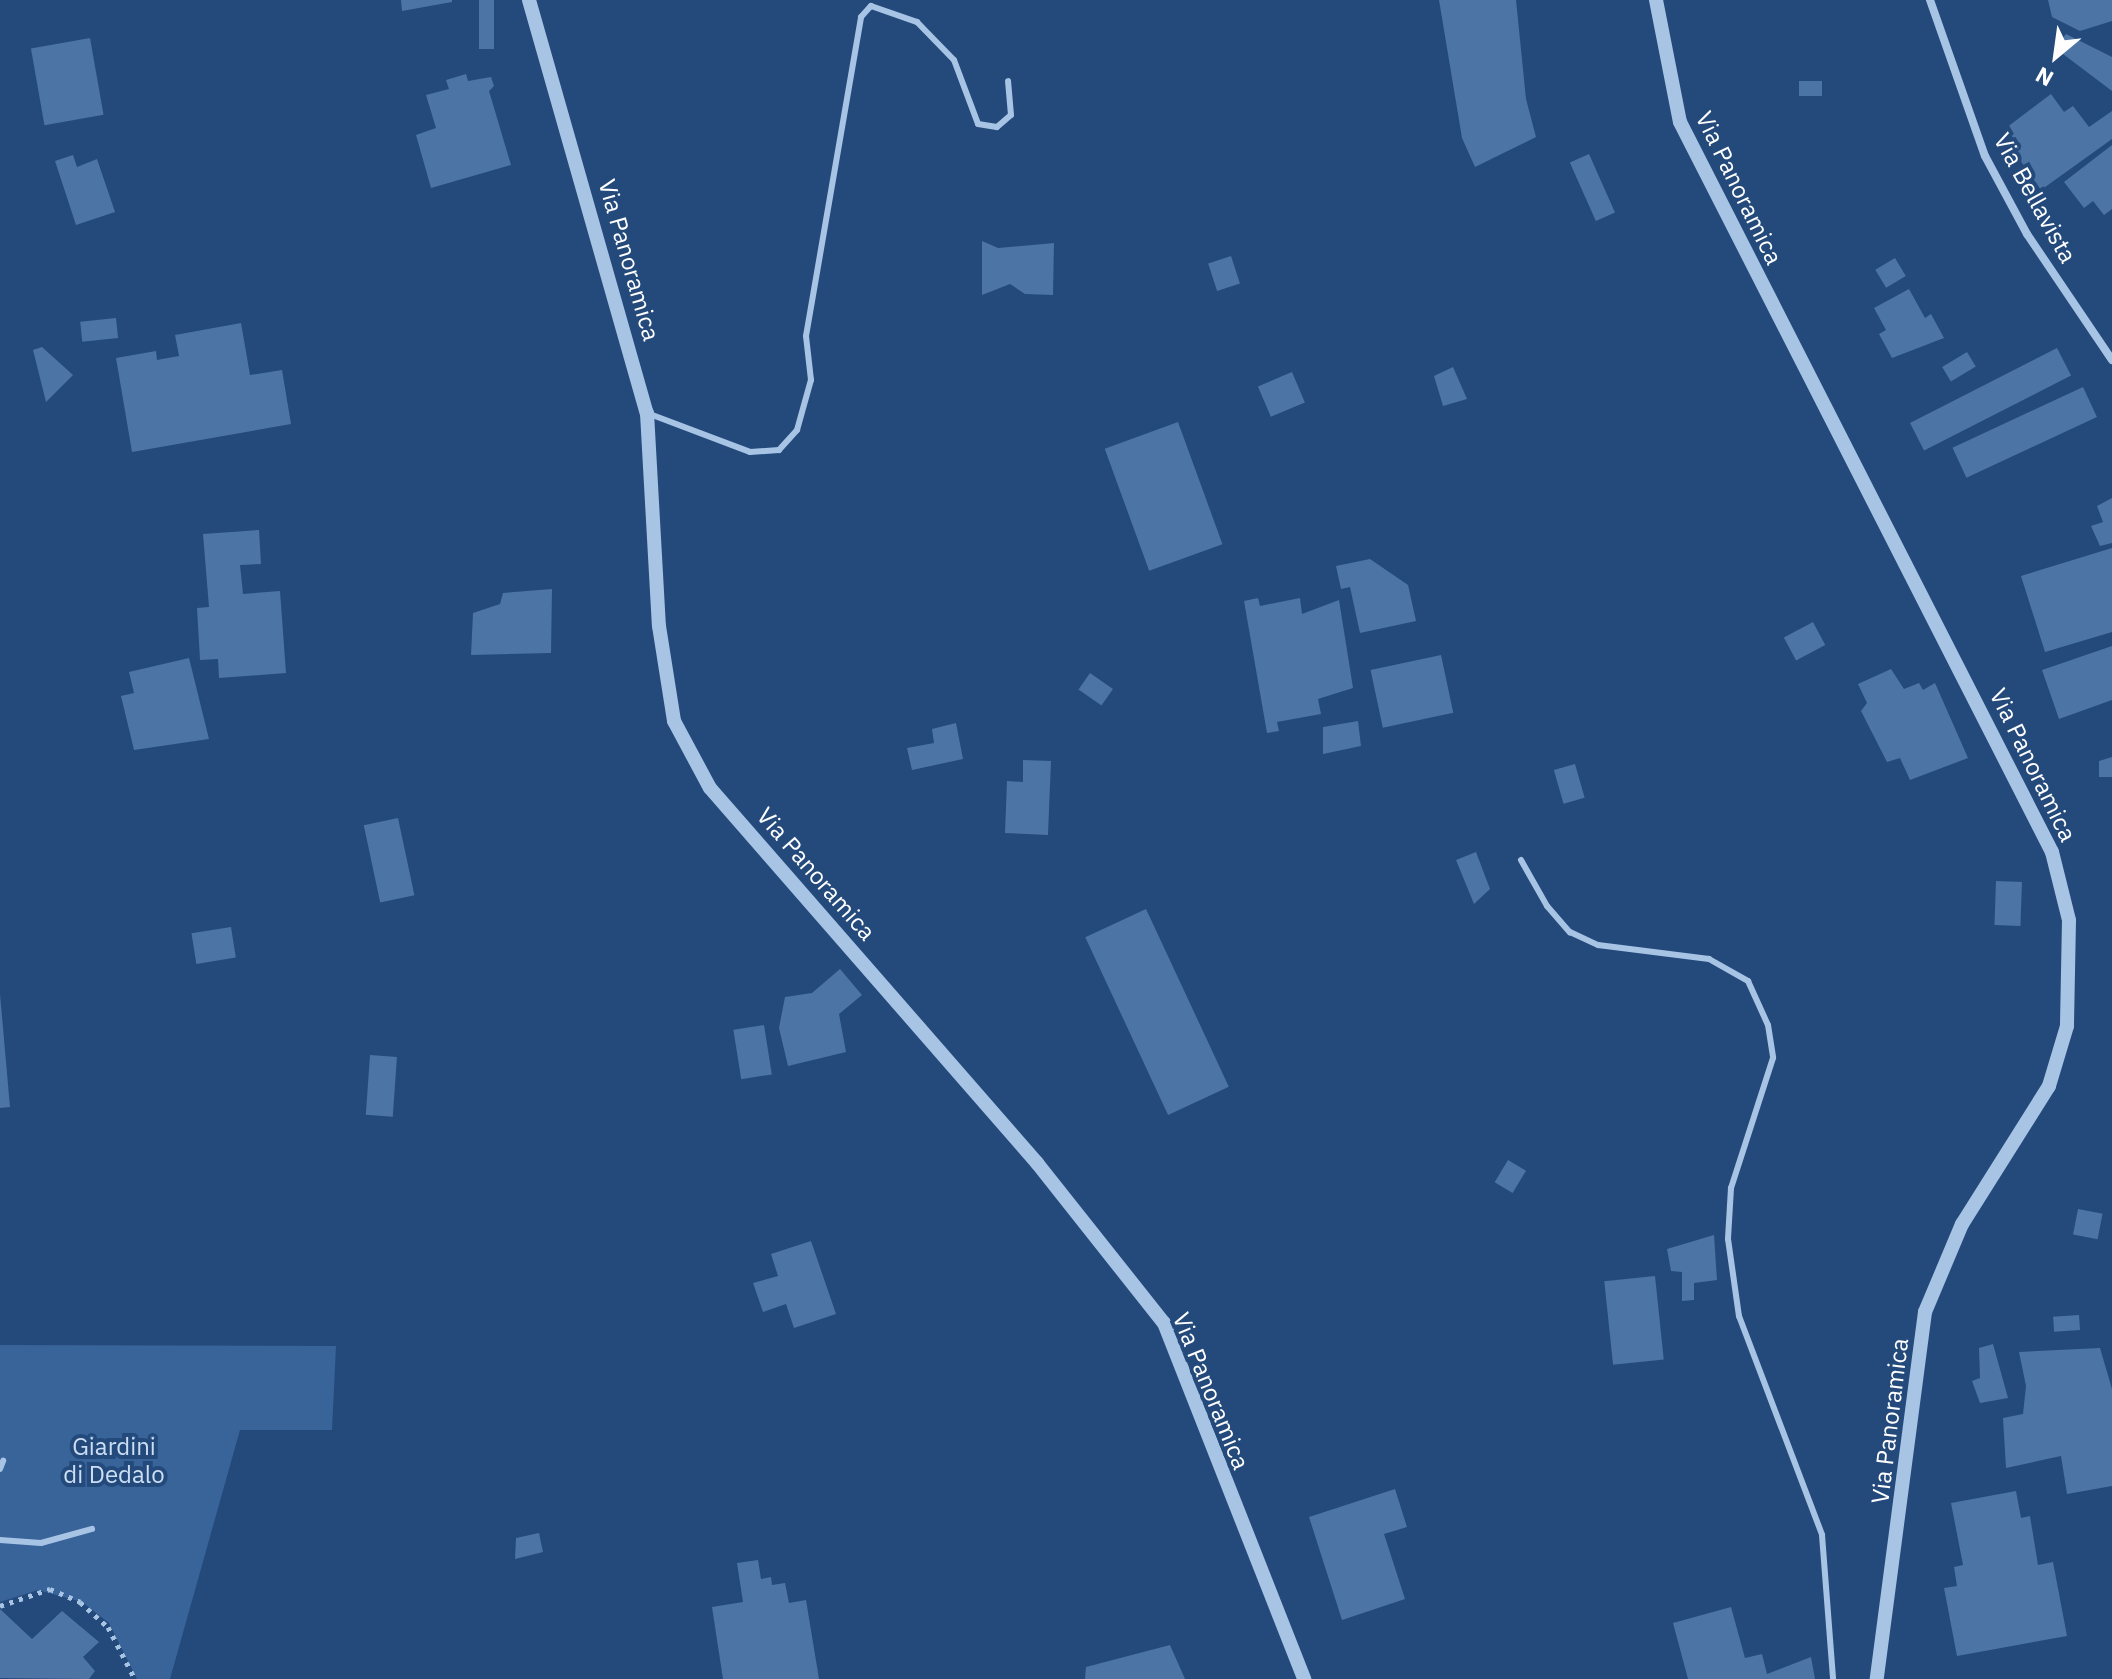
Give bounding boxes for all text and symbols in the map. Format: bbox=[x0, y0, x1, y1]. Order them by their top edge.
north arrow bbox=[2016, 16, 2096, 96]
text: N bbox=[2030, 61, 2058, 94]
street label: Via Panoramica bbox=[1690, 107, 1788, 269]
street label: Via Bellavista bbox=[1987, 128, 2083, 268]
street label: Via Panoramica bbox=[592, 176, 666, 344]
street label: Via Panoramica bbox=[1984, 684, 2082, 846]
street label: Via Panoramica bbox=[750, 802, 882, 946]
street label: Via Panoramica bbox=[1166, 1308, 1256, 1474]
street label: Via Panoramica bbox=[1866, 1337, 1914, 1505]
park label: Giardini di Dedalo bbox=[63, 1433, 165, 1489]

